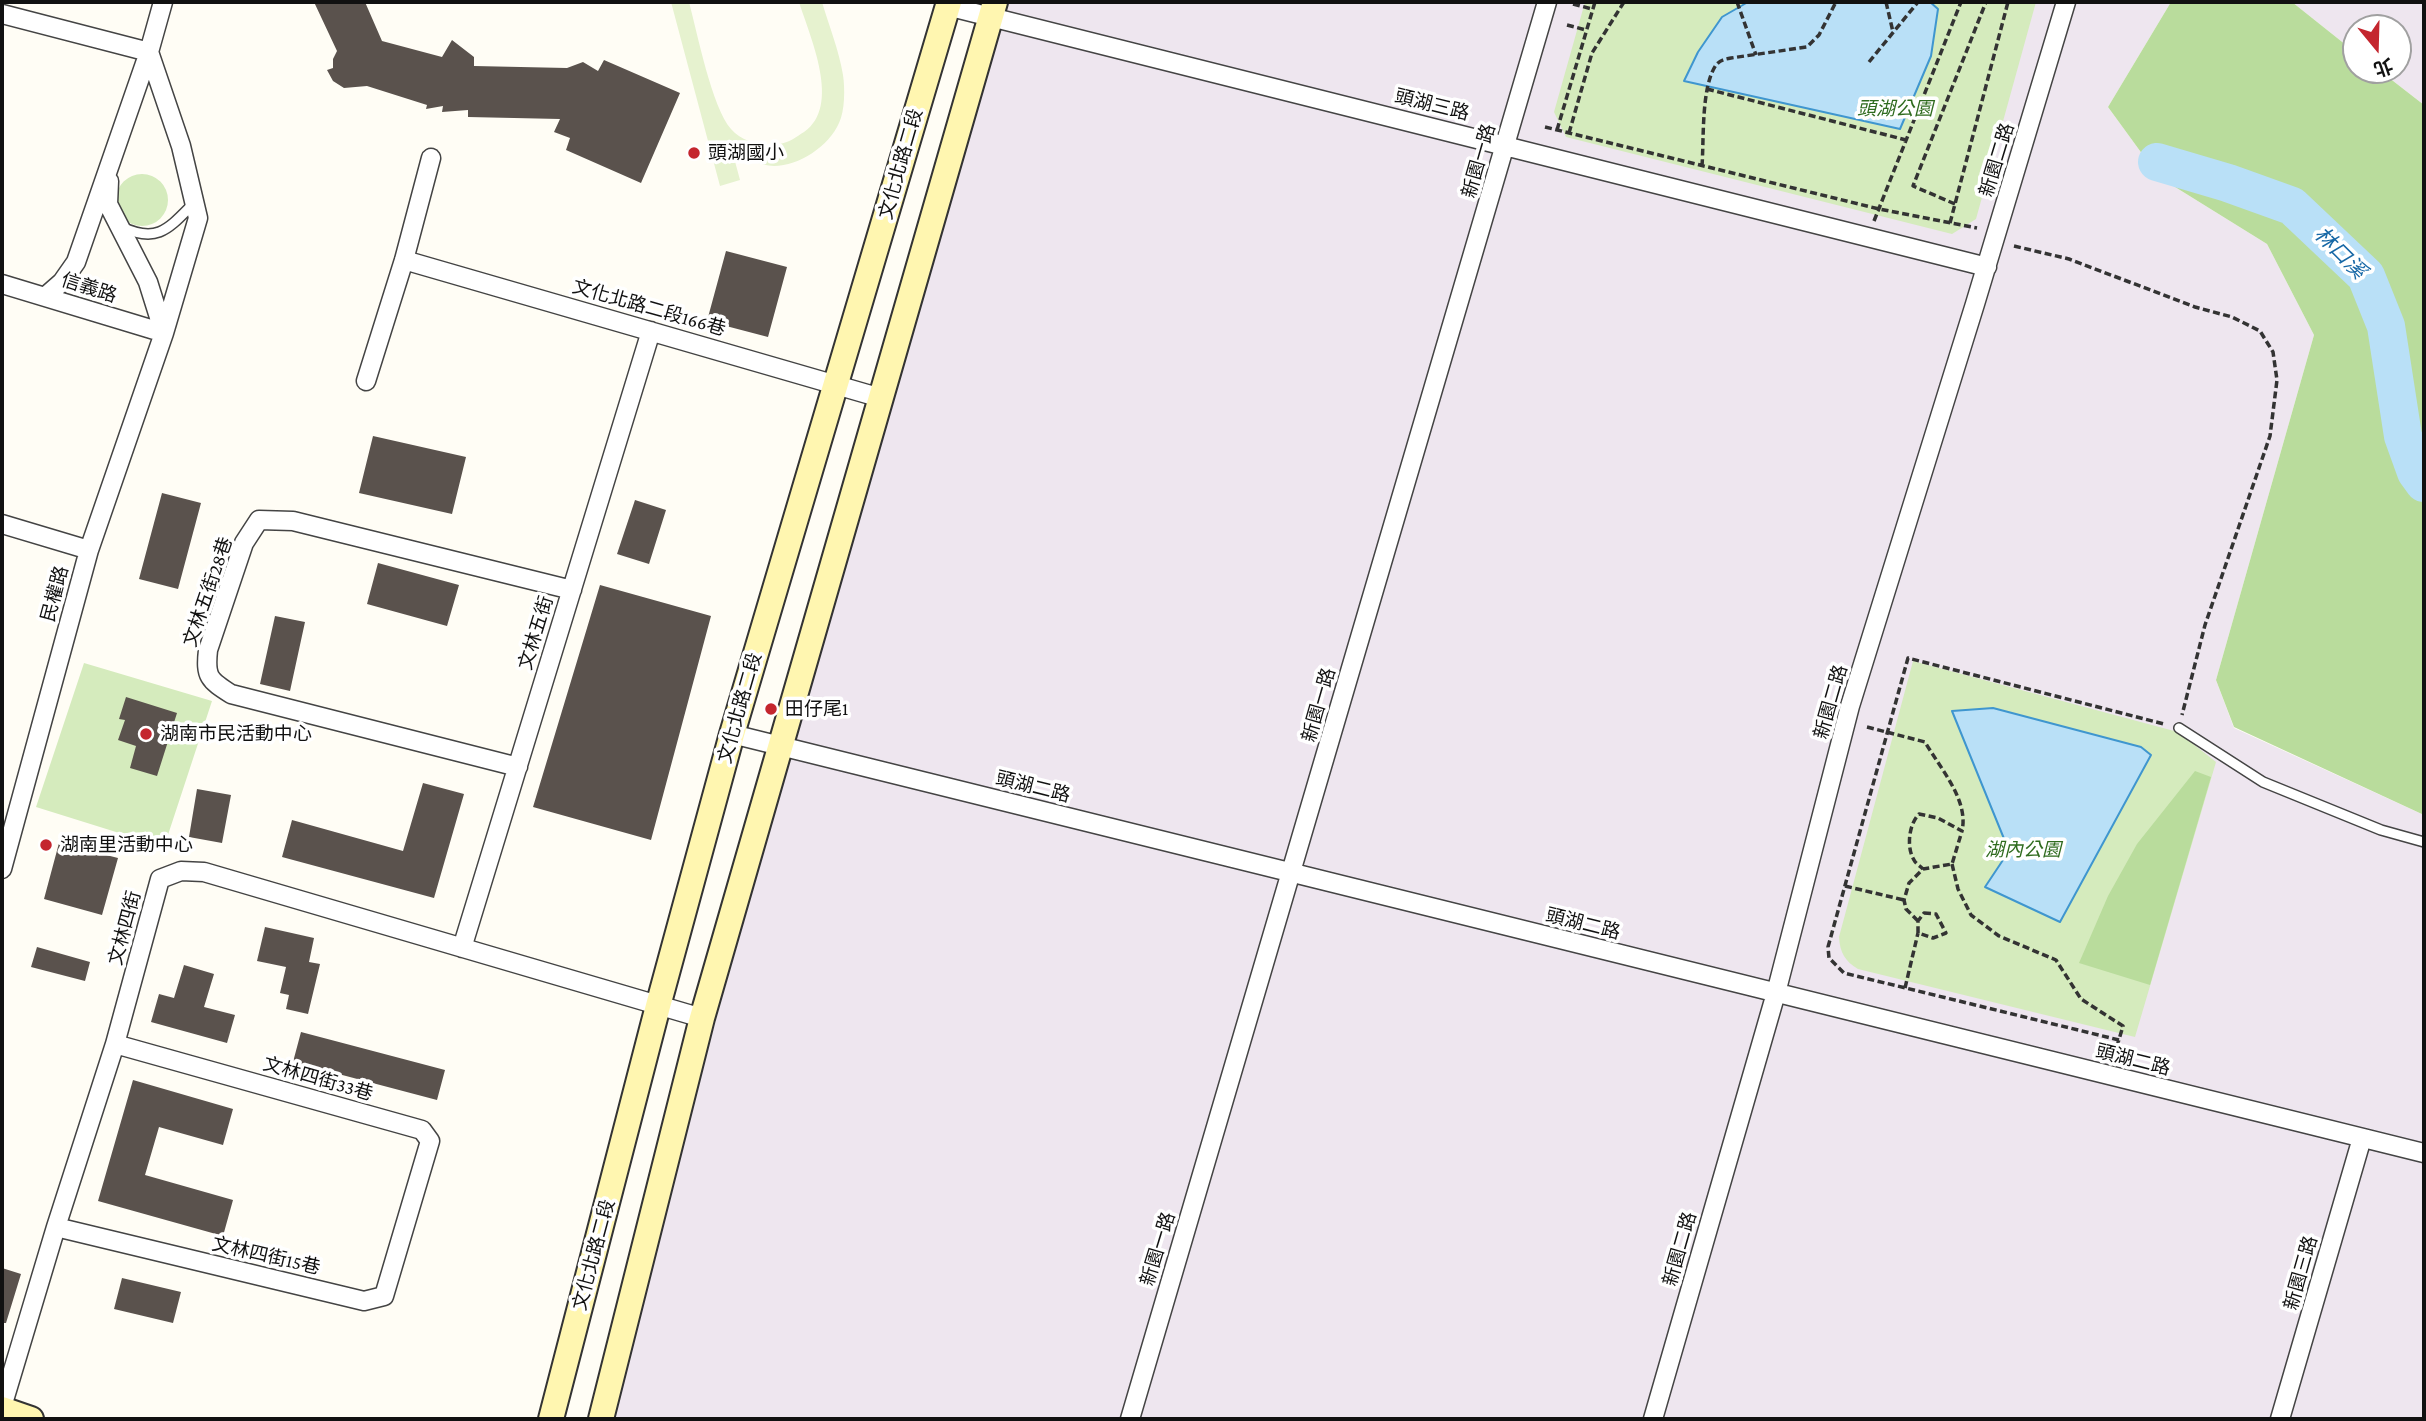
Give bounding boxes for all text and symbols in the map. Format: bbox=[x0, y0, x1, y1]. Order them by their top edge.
north arrow bbox=[2342, 14, 2412, 84]
text: 北 bbox=[2371, 54, 2396, 80]
street label: 頭湖三路 bbox=[1392, 85, 1472, 125]
park label: 頭湖公園 bbox=[1857, 98, 1933, 120]
street label: 文化北路二段 bbox=[874, 106, 928, 222]
street label: 新園二路 bbox=[1975, 120, 2019, 200]
street label: 新園一路 bbox=[1458, 121, 1500, 201]
place label: 頭湖國小 bbox=[708, 142, 784, 164]
marker: 頭湖國小 bbox=[686, 145, 702, 161]
water label: 林口溪 bbox=[2309, 222, 2371, 284]
street label: 信義路 bbox=[58, 268, 120, 308]
street label: 文化北路二段166巷 bbox=[570, 275, 728, 341]
street label: 文林五街28巷 bbox=[179, 534, 237, 650]
street label: 民權路 bbox=[37, 564, 73, 624]
street label: 文林五街 bbox=[514, 593, 558, 673]
street label: 文化北路二段 bbox=[713, 650, 767, 766]
street label: 新園二路 bbox=[1810, 662, 1852, 742]
street label: 新園一路 bbox=[1298, 665, 1340, 745]
place label: 田仔尾1 bbox=[785, 698, 848, 720]
marker: 田仔尾1 bbox=[763, 701, 779, 717]
place label: 湖南市民活動中心 bbox=[160, 723, 312, 745]
marker: 湖南市民活動中心 bbox=[138, 726, 154, 742]
street label: 頭湖二路 bbox=[993, 767, 1073, 807]
place label: 湖南里活動中心 bbox=[60, 834, 193, 856]
marker: 湖南里活動中心 bbox=[38, 837, 54, 853]
park label: 湖內公園 bbox=[1985, 839, 2061, 861]
street label: 文林四街 bbox=[104, 888, 146, 968]
street label: 頭湖二路 bbox=[1543, 904, 1623, 944]
street label: 頭湖二路 bbox=[2093, 1040, 2173, 1080]
street label: 文林四街33巷 bbox=[261, 1052, 375, 1106]
street label: 文化北路二段 bbox=[568, 1197, 620, 1313]
street label: 新園一路 bbox=[1136, 1209, 1180, 1289]
street label: 新園二路 bbox=[1659, 1209, 1701, 1289]
street label: 文林四街15巷 bbox=[210, 1232, 322, 1280]
street label: 新園三路 bbox=[2280, 1233, 2322, 1313]

